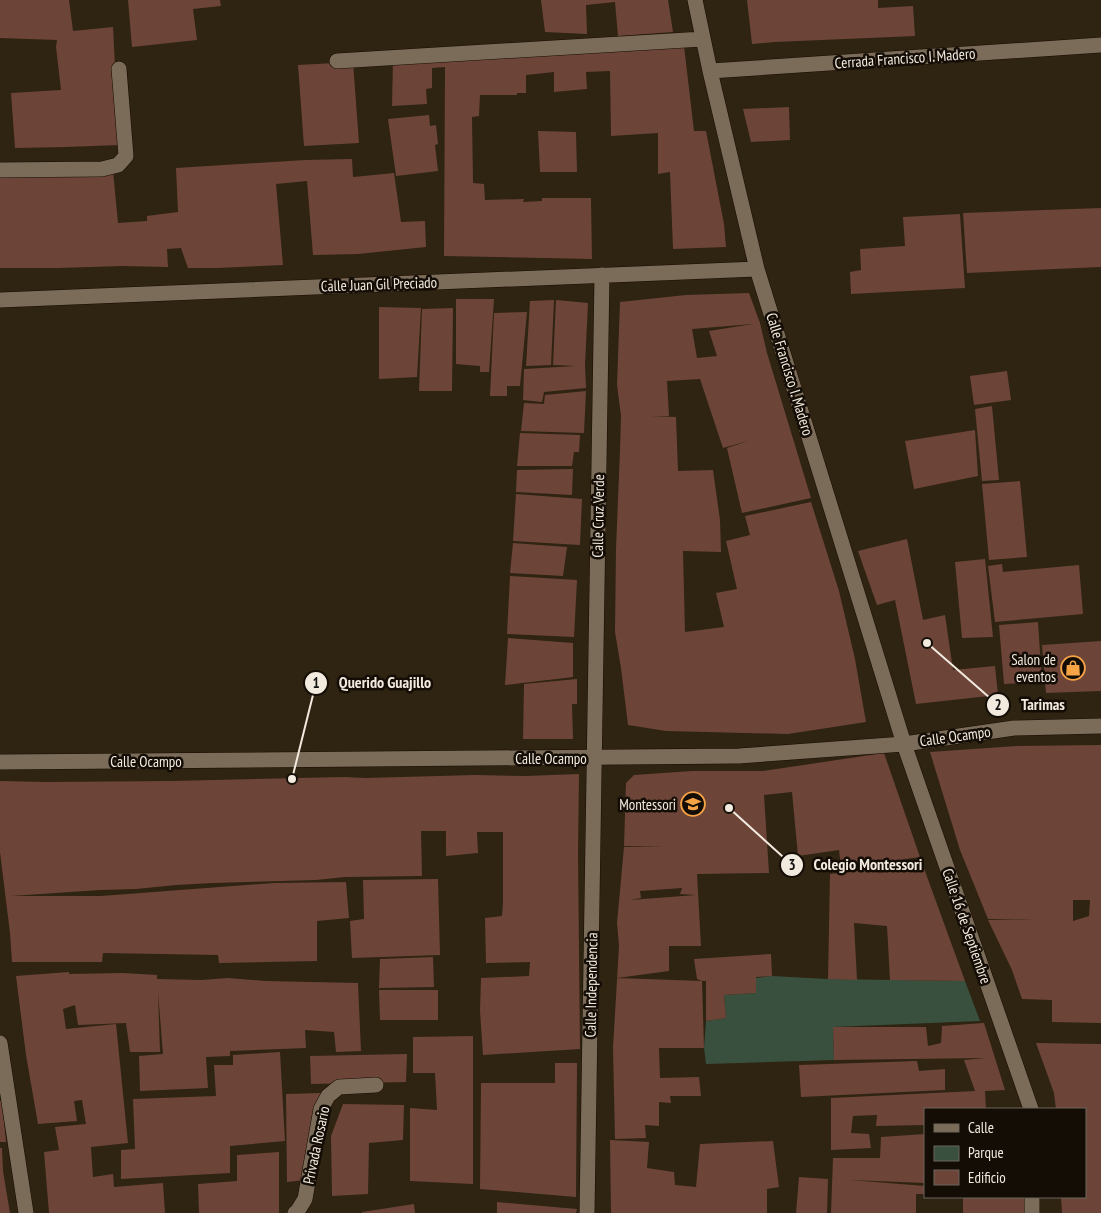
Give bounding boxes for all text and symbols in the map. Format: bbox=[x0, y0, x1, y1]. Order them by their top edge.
street label: Cerrada Francisco I. Madero bbox=[834, 44, 976, 72]
street label: Calle Juan Gil Preciado bbox=[321, 272, 437, 296]
street label: Calle Francisco I. Madero bbox=[762, 310, 818, 438]
street label: Calle Cruz Verde bbox=[588, 474, 608, 558]
place label: Salon de eventos bbox=[1011, 650, 1056, 686]
shop icon: Salon de eventos bbox=[1060, 655, 1086, 681]
callout: Querido Guajillo bbox=[303, 667, 441, 698]
text: Querido Guajillo bbox=[339, 672, 431, 692]
text: 1 bbox=[312, 673, 320, 692]
callout: Tarimas bbox=[986, 689, 1075, 720]
text: Tarimas bbox=[1021, 694, 1065, 714]
text: 2 bbox=[994, 695, 1002, 714]
street label: Calle Ocampo bbox=[918, 722, 992, 750]
street label: Calle Ocampo bbox=[515, 749, 587, 768]
street label: Calle Ocampo bbox=[110, 752, 182, 771]
school or university icon: Montessori bbox=[680, 791, 706, 817]
place label: Montessori bbox=[619, 795, 676, 814]
callout: Colegio Montessori bbox=[779, 849, 933, 880]
text: Colegio Montessori bbox=[814, 854, 923, 874]
text: 3 bbox=[788, 855, 796, 874]
street label: Calle 16 de Septiembre bbox=[938, 866, 996, 986]
street label: Calle Independencia bbox=[581, 932, 601, 1038]
street label: Privada Rosario bbox=[298, 1104, 334, 1186]
legend bbox=[924, 1108, 1086, 1198]
text: Calle bbox=[968, 1118, 994, 1137]
text: Parque bbox=[968, 1143, 1004, 1162]
text: Edificio bbox=[968, 1168, 1006, 1187]

